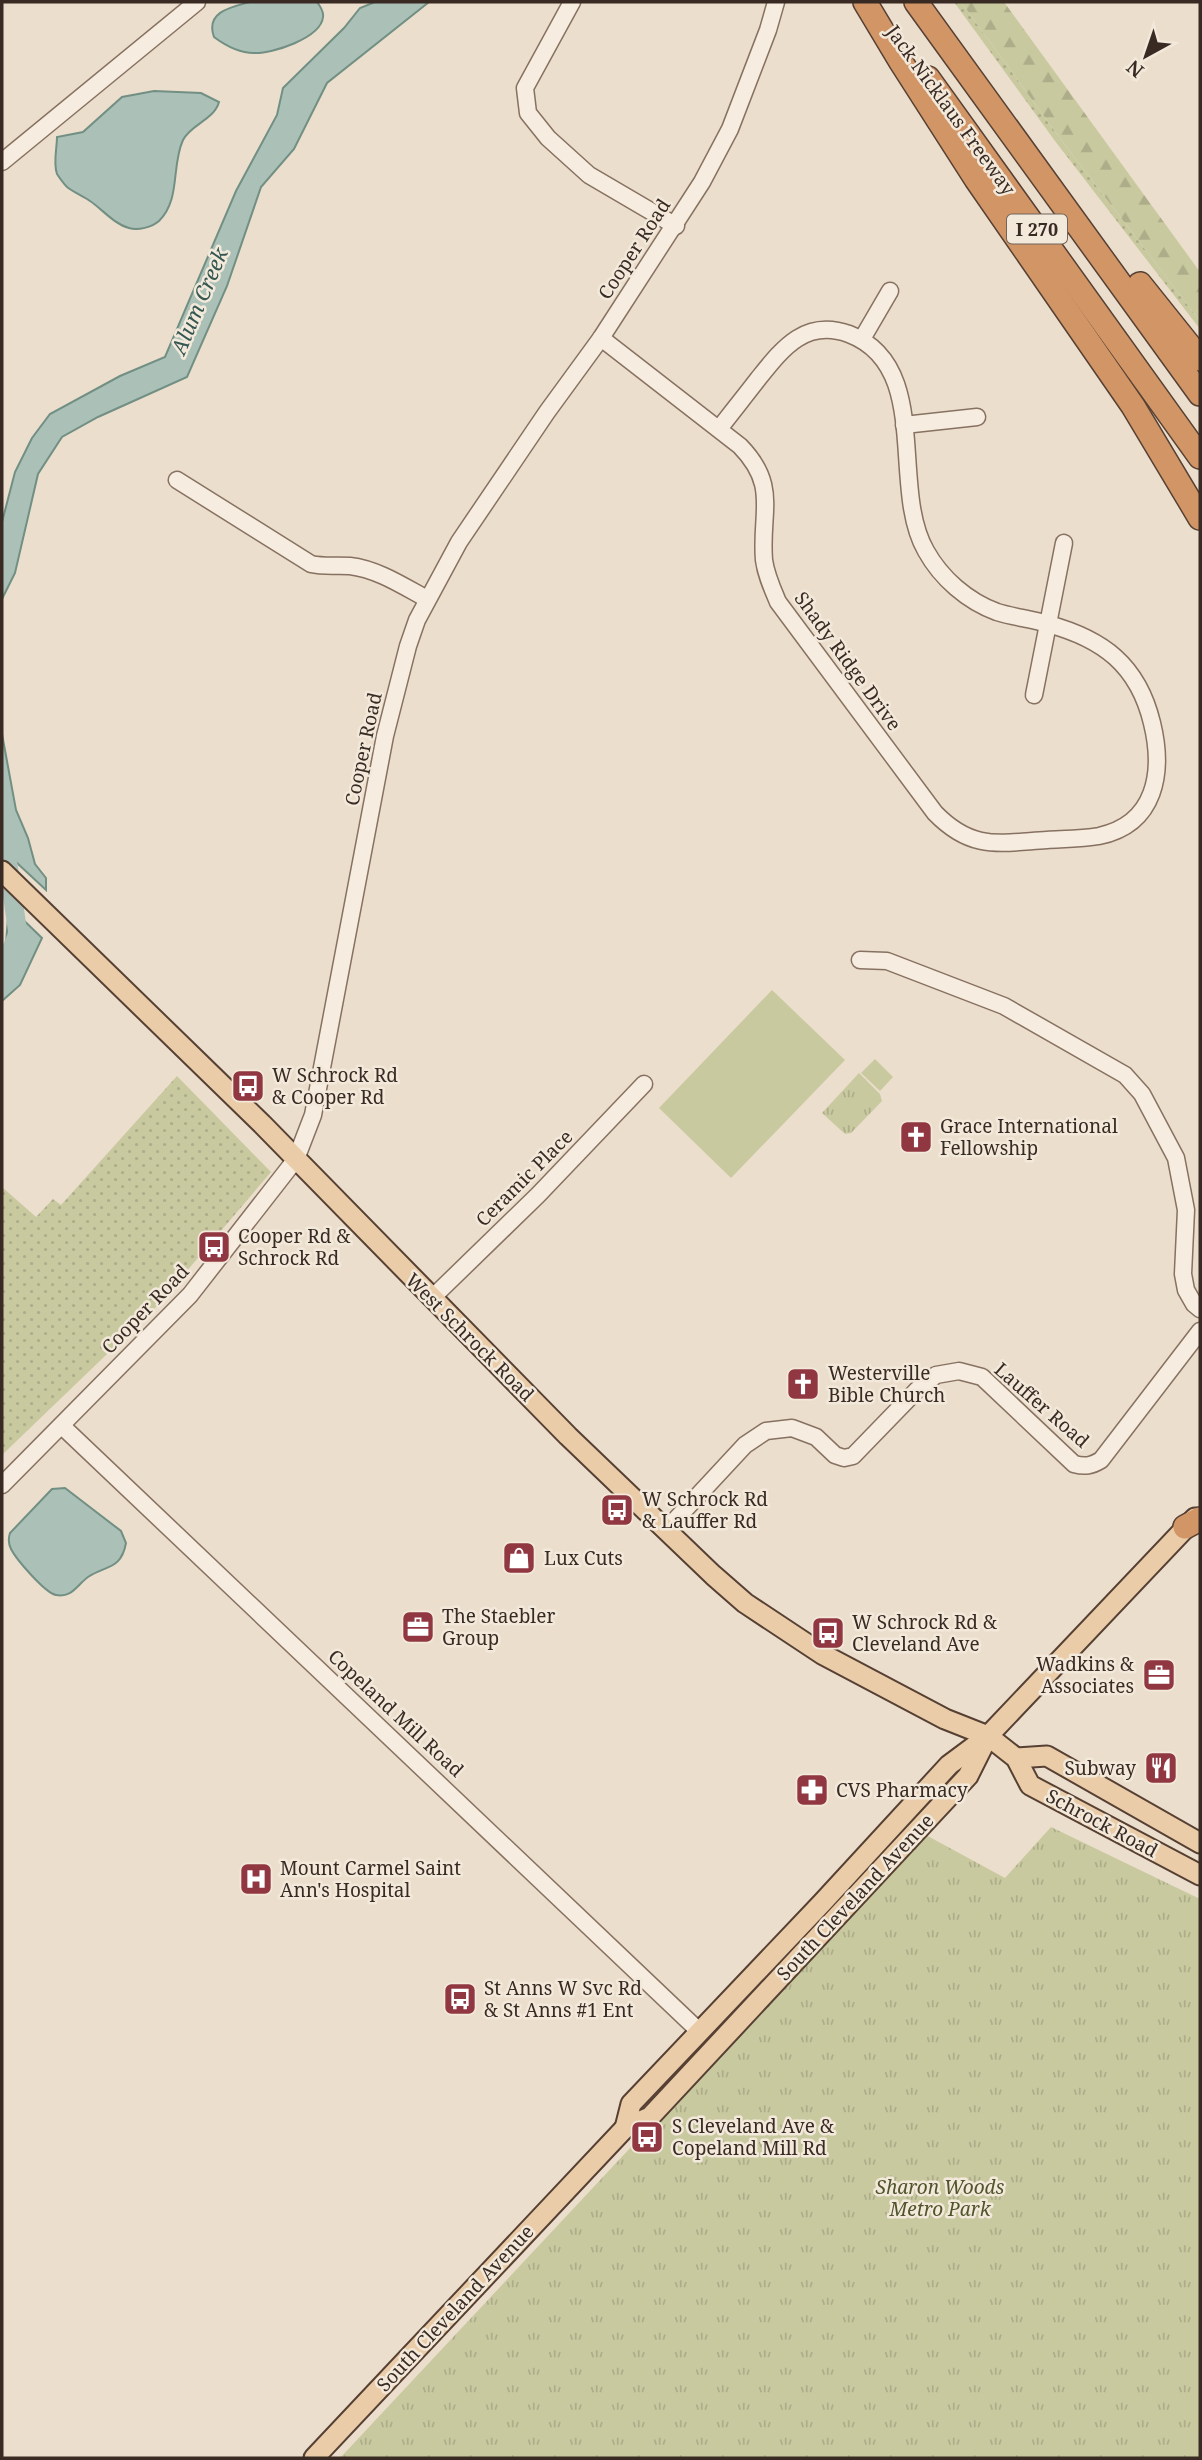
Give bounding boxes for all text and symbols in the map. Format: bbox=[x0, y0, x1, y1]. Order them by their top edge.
street label: Jack Nicklaus Freeway bbox=[880, 19, 1022, 200]
north arrow bbox=[1111, 21, 1181, 91]
text: N bbox=[1121, 54, 1149, 84]
street label: Cooper Road bbox=[592, 193, 676, 304]
road number: I 270 bbox=[1007, 214, 1067, 244]
water label: Alum Creek bbox=[163, 242, 234, 360]
street label: Shady Ridge Drive bbox=[789, 586, 907, 736]
street label: Cooper Road bbox=[338, 690, 388, 808]
place label: W Schrock Rd & Cooper Rd bbox=[272, 1062, 398, 1110]
bus stop icon: W Schrock Rd & Cooper Rd bbox=[229, 1067, 267, 1105]
place label: Grace International Fellowship bbox=[940, 1113, 1118, 1161]
church icon: Grace International Fellowship bbox=[897, 1118, 935, 1156]
street label: Ceramic Place bbox=[470, 1124, 578, 1232]
place label: Cooper Rd & Schrock Rd bbox=[238, 1223, 350, 1271]
bus stop icon: Cooper Rd & Schrock Rd bbox=[195, 1228, 233, 1266]
street label: Cooper Road bbox=[96, 1258, 195, 1359]
street label: West Schrock Road bbox=[400, 1267, 540, 1407]
street label: Lauffer Road bbox=[989, 1357, 1095, 1454]
place label: Westerville Bible Church bbox=[828, 1360, 945, 1408]
church icon: Westerville Bible Church bbox=[784, 1365, 822, 1403]
place label: W Schrock Rd & Lauffer Rd bbox=[642, 1486, 768, 1534]
bus stop icon: W Schrock Rd & Lauffer Rd bbox=[598, 1491, 636, 1529]
shop icon: Lux Cuts bbox=[500, 1539, 538, 1577]
place label: Lux Cuts bbox=[544, 1545, 623, 1571]
place label: The Staebler Group bbox=[442, 1603, 555, 1651]
office icon: The Staebler Group bbox=[399, 1608, 437, 1646]
place label: W Schrock Rd & Cleveland Ave bbox=[852, 1609, 997, 1657]
bus stop icon: W Schrock Rd & Cleveland Ave bbox=[809, 1614, 847, 1652]
street label: Copeland Mill Road bbox=[323, 1643, 470, 1783]
place label: Wadkins & Associates bbox=[1036, 1651, 1134, 1699]
office icon: Wadkins & Associates bbox=[1140, 1656, 1178, 1694]
restaurant icon: Subway bbox=[1142, 1749, 1180, 1787]
place label: Subway bbox=[1065, 1755, 1136, 1781]
pharmacy icon: CVS Pharmacy bbox=[793, 1771, 831, 1809]
place label: CVS Pharmacy bbox=[836, 1777, 968, 1803]
street label: Schrock Road bbox=[1042, 1783, 1163, 1863]
street label: South Cleveland Avenue bbox=[771, 1808, 939, 1986]
place label: Mount Carmel Saint Ann's Hospital bbox=[280, 1855, 461, 1903]
hospital icon: Mount Carmel Saint Ann's Hospital bbox=[237, 1860, 275, 1898]
place label: St Anns W Svc Rd & St Anns #1 Ent bbox=[484, 1975, 642, 2023]
bus stop icon: St Anns W Svc Rd & St Anns #1 Ent bbox=[441, 1980, 479, 2018]
place label: S Cleveland Ave & Copeland Mill Rd bbox=[672, 2113, 834, 2161]
bus stop icon: S Cleveland Ave & Copeland Mill Rd bbox=[628, 2118, 666, 2156]
park label: Sharon Woods Metro Park bbox=[876, 2174, 1005, 2222]
street label: South Cleveland Avenue bbox=[371, 2219, 539, 2397]

